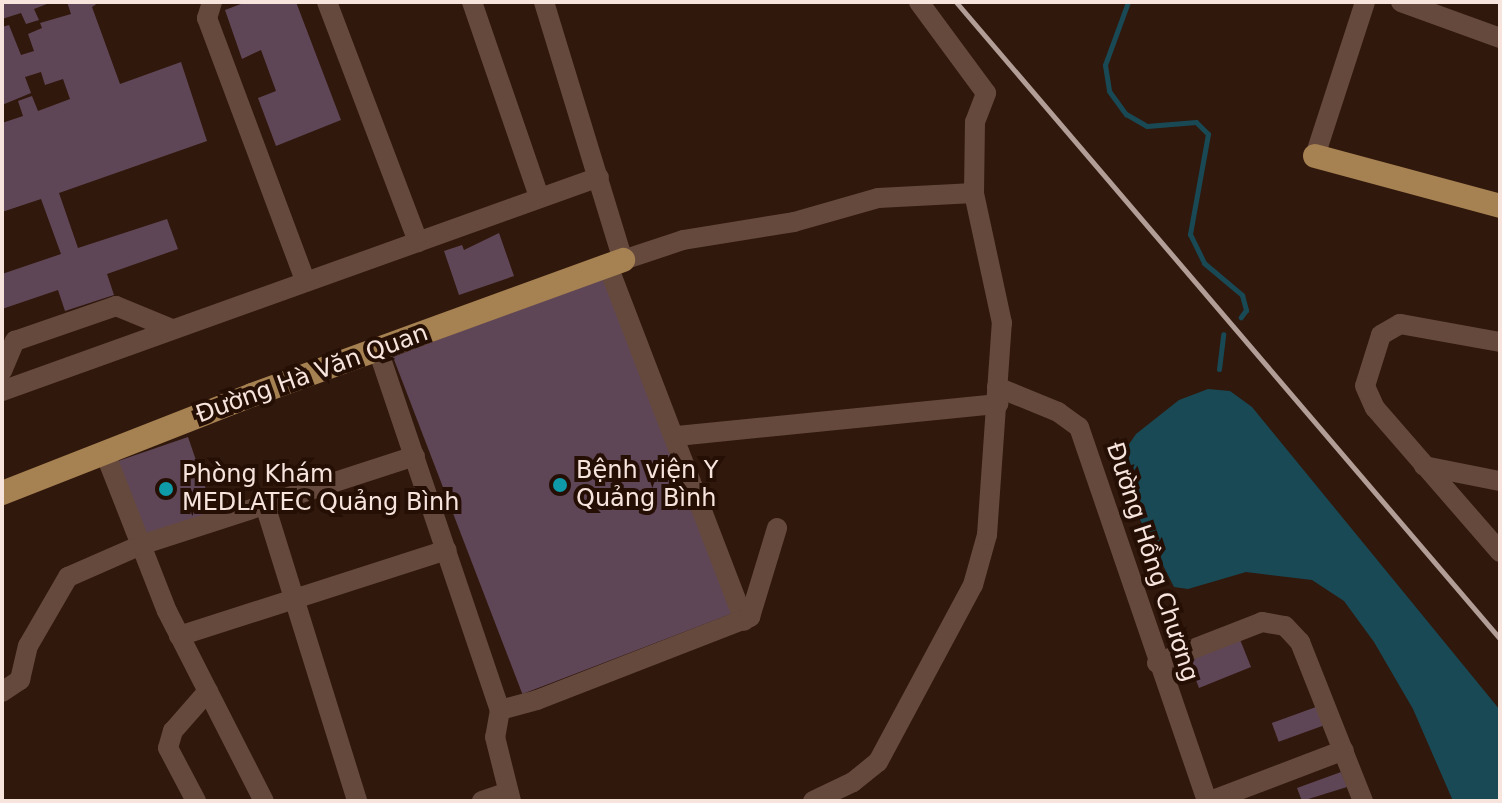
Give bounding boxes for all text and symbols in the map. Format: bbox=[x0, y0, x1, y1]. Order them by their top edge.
street label: Đường Hà Văn Quan bbox=[192, 319, 432, 429]
street label: Đường Hồng Chương bbox=[1100, 439, 1204, 685]
place label: Bệnh viện Y Quảng Bình bbox=[576, 457, 718, 513]
place label: Phòng Khám MEDLATEC Quảng Bình bbox=[182, 461, 459, 517]
marker: Bệnh viện Y Quảng Bình bbox=[551, 476, 569, 494]
marker: Phòng Khám MEDLATEC Quảng Bình bbox=[157, 480, 175, 498]

